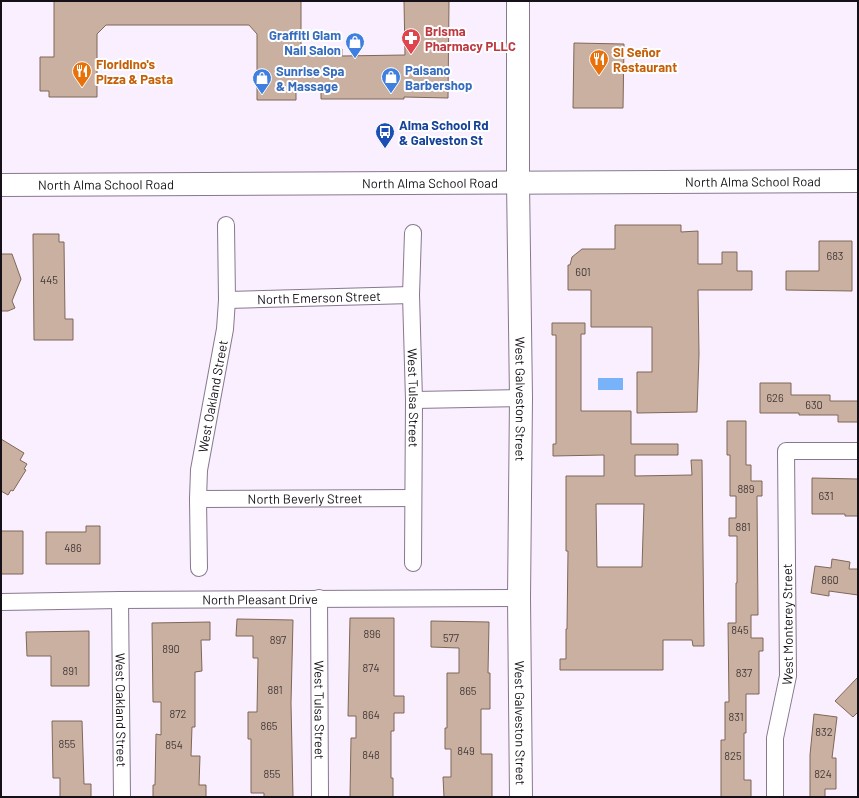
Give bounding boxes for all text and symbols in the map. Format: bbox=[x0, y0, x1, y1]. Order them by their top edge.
place label: Brisma Pharmacy PLLC bbox=[425, 23, 516, 54]
place label: Graffiti Glam Nail Salon bbox=[269, 27, 341, 58]
pharmacy icon: Brisma Pharmacy PLLC bbox=[400, 27, 422, 55]
shop icon: Graffiti Glam Nail Salon bbox=[344, 31, 366, 59]
place label: Si Señor Restaurant bbox=[613, 44, 677, 75]
restaurant icon: Si Señor Restaurant bbox=[588, 48, 610, 76]
place label: Floridino's Pizza & Pasta bbox=[96, 56, 173, 87]
restaurant icon: Floridino's Pizza & Pasta bbox=[71, 60, 93, 88]
place label: Paisano Barbershop bbox=[405, 62, 472, 93]
place label: Sunrise Spa & Massage bbox=[276, 63, 345, 94]
shop icon: Paisano Barbershop bbox=[380, 66, 402, 94]
shop icon: Sunrise Spa & Massage bbox=[251, 67, 273, 95]
place label: Alma School Rd & Galveston St bbox=[399, 117, 489, 148]
bus stop icon: Alma School Rd & Galveston St bbox=[374, 121, 396, 149]
street label: North Alma School Road bbox=[685, 173, 821, 190]
street label: North Alma School Road bbox=[362, 175, 498, 191]
street label: North Alma School Road bbox=[38, 176, 174, 193]
house number: 683 bbox=[826, 249, 844, 262]
house number: 601 bbox=[575, 265, 591, 278]
house number: 445 bbox=[40, 273, 58, 286]
street label: North Emerson Street bbox=[257, 288, 381, 307]
street label: West Galveston Street bbox=[512, 337, 529, 461]
street label: West Oakland Street bbox=[194, 339, 231, 454]
street label: West Tulsa Street bbox=[405, 348, 422, 447]
house number: 626 bbox=[766, 391, 784, 404]
house number: 630 bbox=[805, 398, 823, 411]
house number: 889 bbox=[737, 482, 755, 495]
house number: 631 bbox=[818, 489, 834, 502]
street label: North Beverly Street bbox=[248, 490, 362, 507]
house number: 881 bbox=[735, 520, 751, 533]
house number: 486 bbox=[64, 541, 82, 554]
street label: West Monterey Street bbox=[778, 563, 796, 687]
house number: 860 bbox=[821, 573, 839, 586]
street label: North Pleasant Drive bbox=[202, 591, 318, 608]
house number: 845 bbox=[731, 623, 749, 636]
house number: 896 bbox=[363, 627, 381, 640]
house number: 577 bbox=[443, 631, 459, 644]
house number: 897 bbox=[270, 633, 286, 646]
house number: 890 bbox=[162, 642, 180, 655]
street label: West Oakland Street bbox=[113, 653, 130, 767]
street label: West Tulsa Street bbox=[311, 660, 328, 760]
house number: 874 bbox=[363, 661, 380, 674]
street label: West Galveston Street bbox=[512, 661, 529, 785]
house number: 891 bbox=[62, 664, 78, 677]
house number: 837 bbox=[736, 666, 752, 679]
house number: 881 bbox=[267, 683, 283, 696]
house number: 865 bbox=[459, 684, 477, 697]
house number: 872 bbox=[170, 707, 187, 720]
house number: 864 bbox=[362, 708, 380, 721]
house number: 831 bbox=[728, 710, 744, 723]
house number: 865 bbox=[260, 719, 278, 732]
house number: 832 bbox=[815, 725, 833, 738]
house number: 855 bbox=[58, 737, 76, 750]
house number: 854 bbox=[165, 738, 183, 751]
house number: 849 bbox=[457, 744, 475, 757]
house number: 848 bbox=[362, 748, 380, 761]
house number: 825 bbox=[724, 749, 742, 762]
house number: 855 bbox=[263, 767, 281, 780]
house number: 824 bbox=[814, 767, 832, 780]

